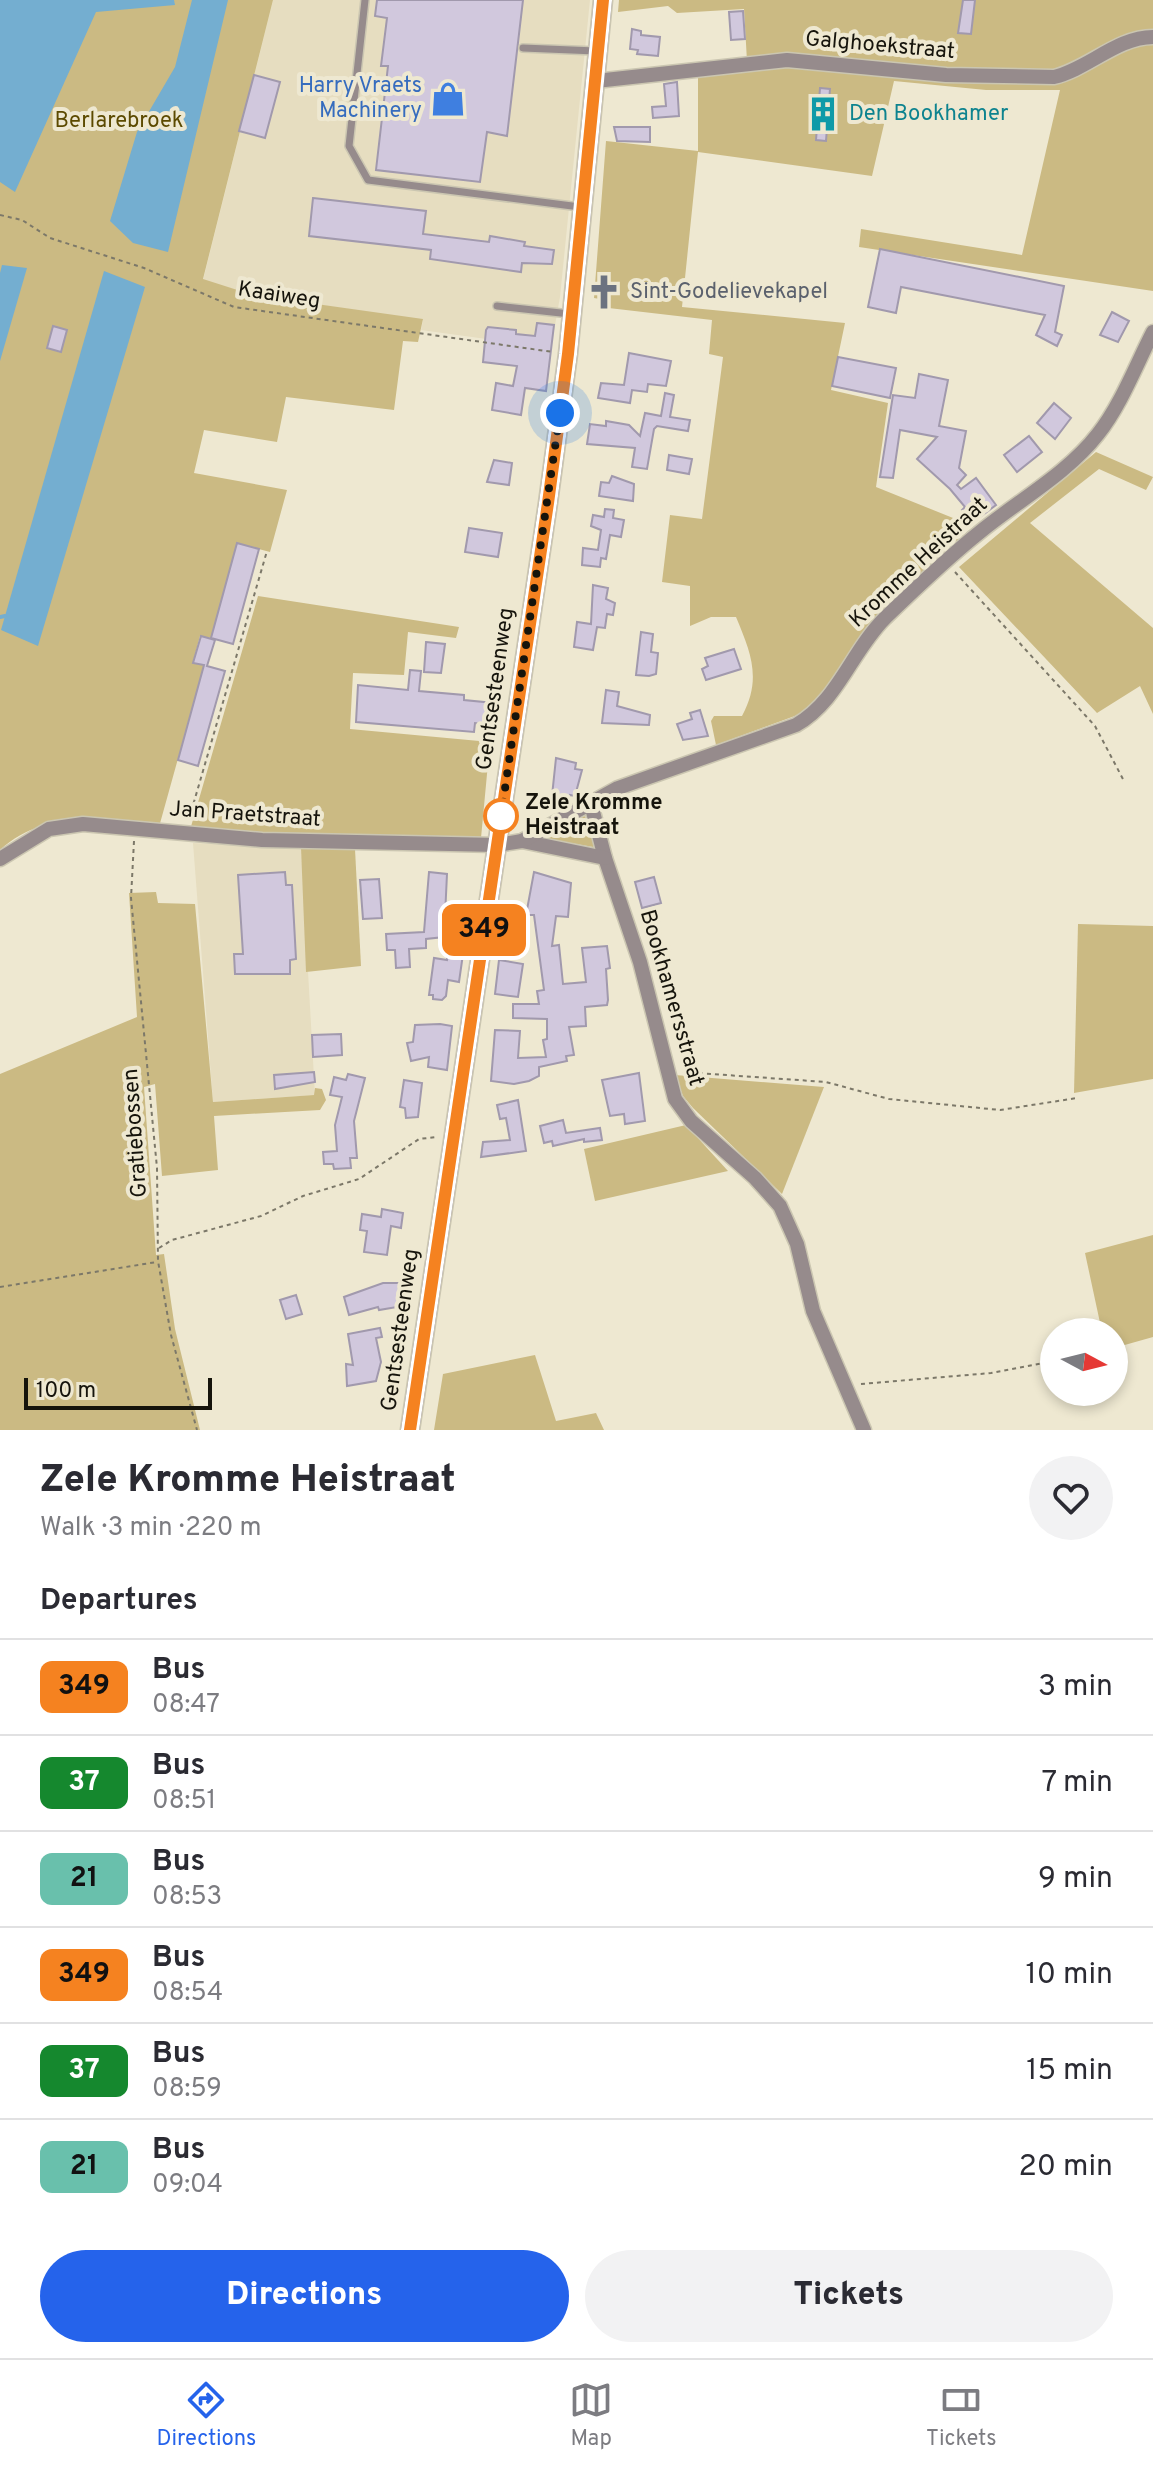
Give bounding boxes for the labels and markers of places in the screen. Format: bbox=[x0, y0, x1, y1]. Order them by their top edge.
place label: Harry Vraets Machinery bbox=[299, 73, 422, 125]
shop icon: Harry Vraets Machinery bbox=[429, 80, 467, 118]
building icon: Den Bookhamer bbox=[804, 95, 842, 133]
place label: Den Bookhamer bbox=[849, 101, 1009, 128]
church icon: Sint-Godelievekapel bbox=[585, 273, 623, 311]
place label: Sint-Godelievekapel bbox=[630, 279, 828, 306]
place label: Zele Kromme Heistraat bbox=[525, 790, 663, 842]
marker: Zele Kromme Heistraat bbox=[484, 799, 518, 833]

